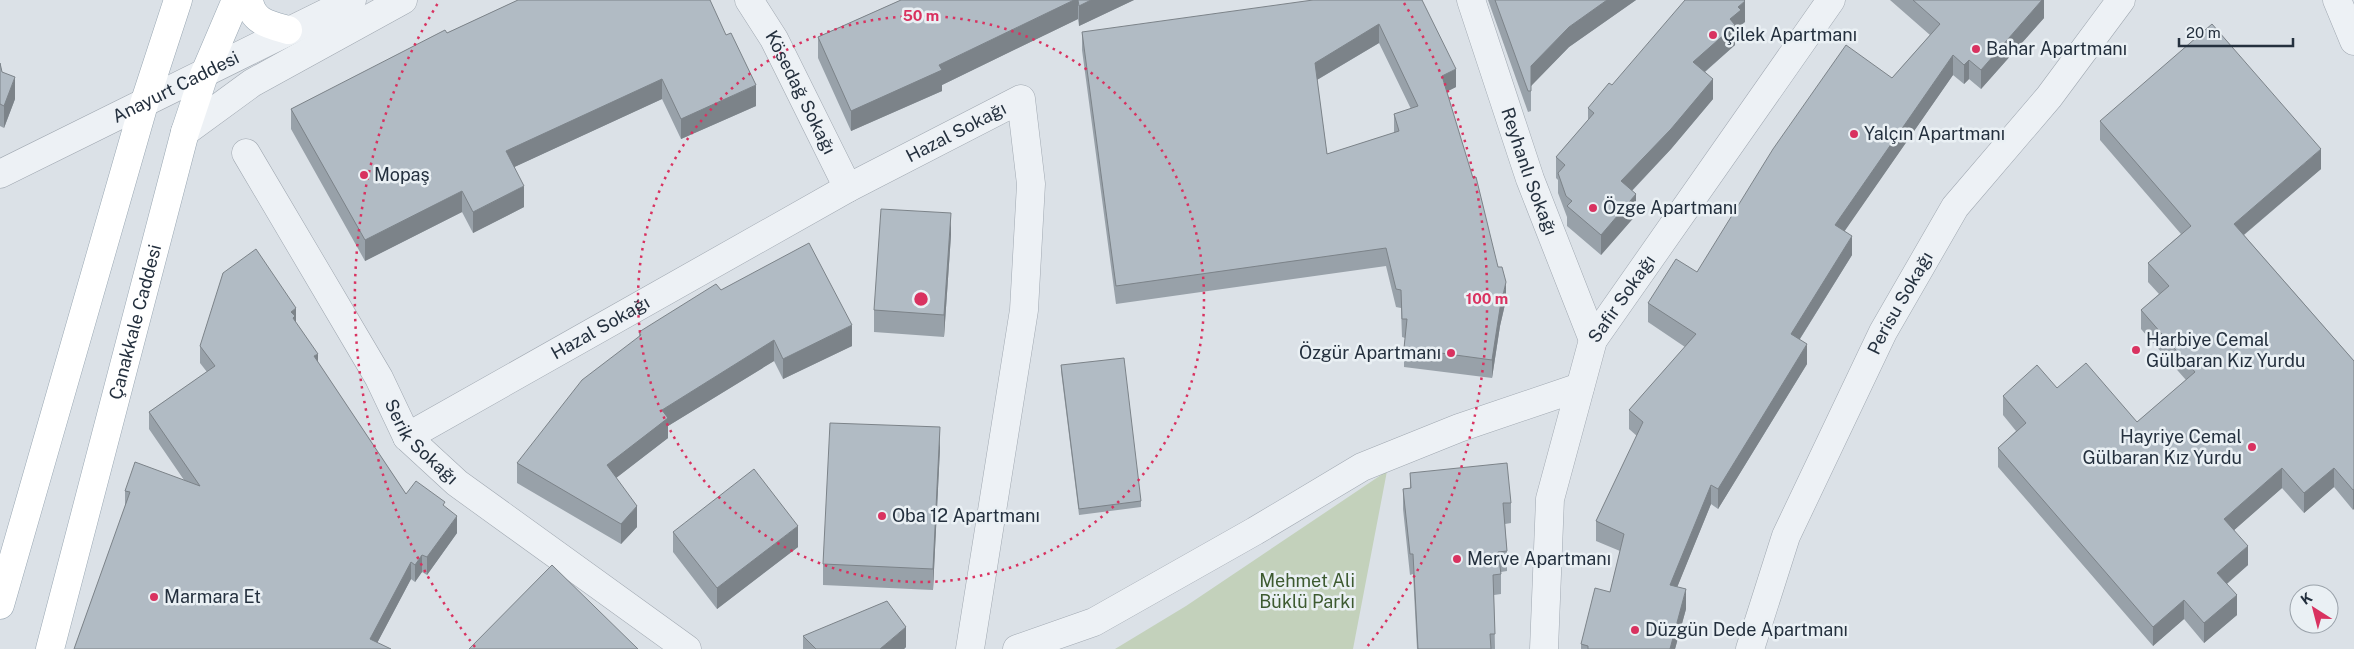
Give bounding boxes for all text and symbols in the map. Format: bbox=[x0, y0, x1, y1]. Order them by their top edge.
text: 50 m bbox=[903, 7, 939, 24]
scale bar bbox=[2179, 15, 2293, 47]
place label: Çilek Apartmanı bbox=[1723, 24, 1857, 45]
text: 20 m bbox=[2186, 24, 2221, 41]
street label: Kösedağ Sokağı bbox=[761, 26, 840, 157]
marker: Çilek Apartmanı bbox=[1707, 29, 1719, 41]
place label: Bahar Apartmanı bbox=[1986, 38, 2127, 59]
marker: Bahar Apartmanı bbox=[1970, 43, 1982, 55]
street label: Anayurt Caddesi bbox=[109, 47, 242, 127]
street label: Hazal Sokağı bbox=[902, 97, 1010, 166]
street label: Reyhanlı Sokağı bbox=[1497, 105, 1562, 238]
place label: Yalçın Apartmanı bbox=[1864, 123, 2005, 144]
marker: Yalçın Apartmanı bbox=[1848, 128, 1860, 140]
place label: Mopaş bbox=[374, 164, 430, 185]
marker: Mopaş bbox=[358, 169, 370, 181]
place label: Özge Apartmanı bbox=[1603, 196, 1737, 218]
marker: Özge Apartmanı bbox=[1587, 202, 1599, 214]
street label: Çanakkale Caddesi bbox=[105, 242, 165, 402]
street label: Perisu Sokağı bbox=[1863, 248, 1937, 358]
street label: Safir Sokağı bbox=[1583, 251, 1659, 347]
centre of rings bbox=[912, 290, 930, 308]
text: 100 m bbox=[1466, 290, 1508, 307]
street label: Hazal Sokağı bbox=[547, 291, 653, 364]
place label: Harbiye Cemal Gülbaran Kız Yurdu bbox=[2146, 329, 2306, 371]
place label: Özgür Apartmanı bbox=[1299, 341, 1441, 363]
marker: Harbiye Cemal Gülbaran Kız Yurdu bbox=[2130, 344, 2142, 356]
marker: Özgür Apartmanı bbox=[1445, 347, 1457, 359]
street label: Serik Sokağı bbox=[381, 396, 463, 489]
place label: Hayriye Cemal Gülbaran Kız Yurdu bbox=[2082, 426, 2242, 468]
marker: Hayriye Cemal Gülbaran Kız Yurdu bbox=[2246, 441, 2258, 453]
place label: Oba 12 Apartmanı bbox=[892, 505, 1040, 526]
marker: Oba 12 Apartmanı bbox=[876, 510, 888, 522]
place label: Merve Apartmanı bbox=[1467, 548, 1611, 569]
marker: Merve Apartmanı bbox=[1451, 553, 1463, 565]
park label: Mehmet Ali Büklü Parkı bbox=[1259, 570, 1355, 612]
north arrow bbox=[2289, 584, 2339, 634]
place label: Marmara Et bbox=[164, 586, 261, 607]
text: K bbox=[2298, 589, 2315, 608]
marker: Marmara Et bbox=[148, 591, 160, 603]
place label: Düzgün Dede Apartmanı bbox=[1645, 619, 1848, 640]
marker: Düzgün Dede Apartmanı bbox=[1629, 624, 1641, 636]

